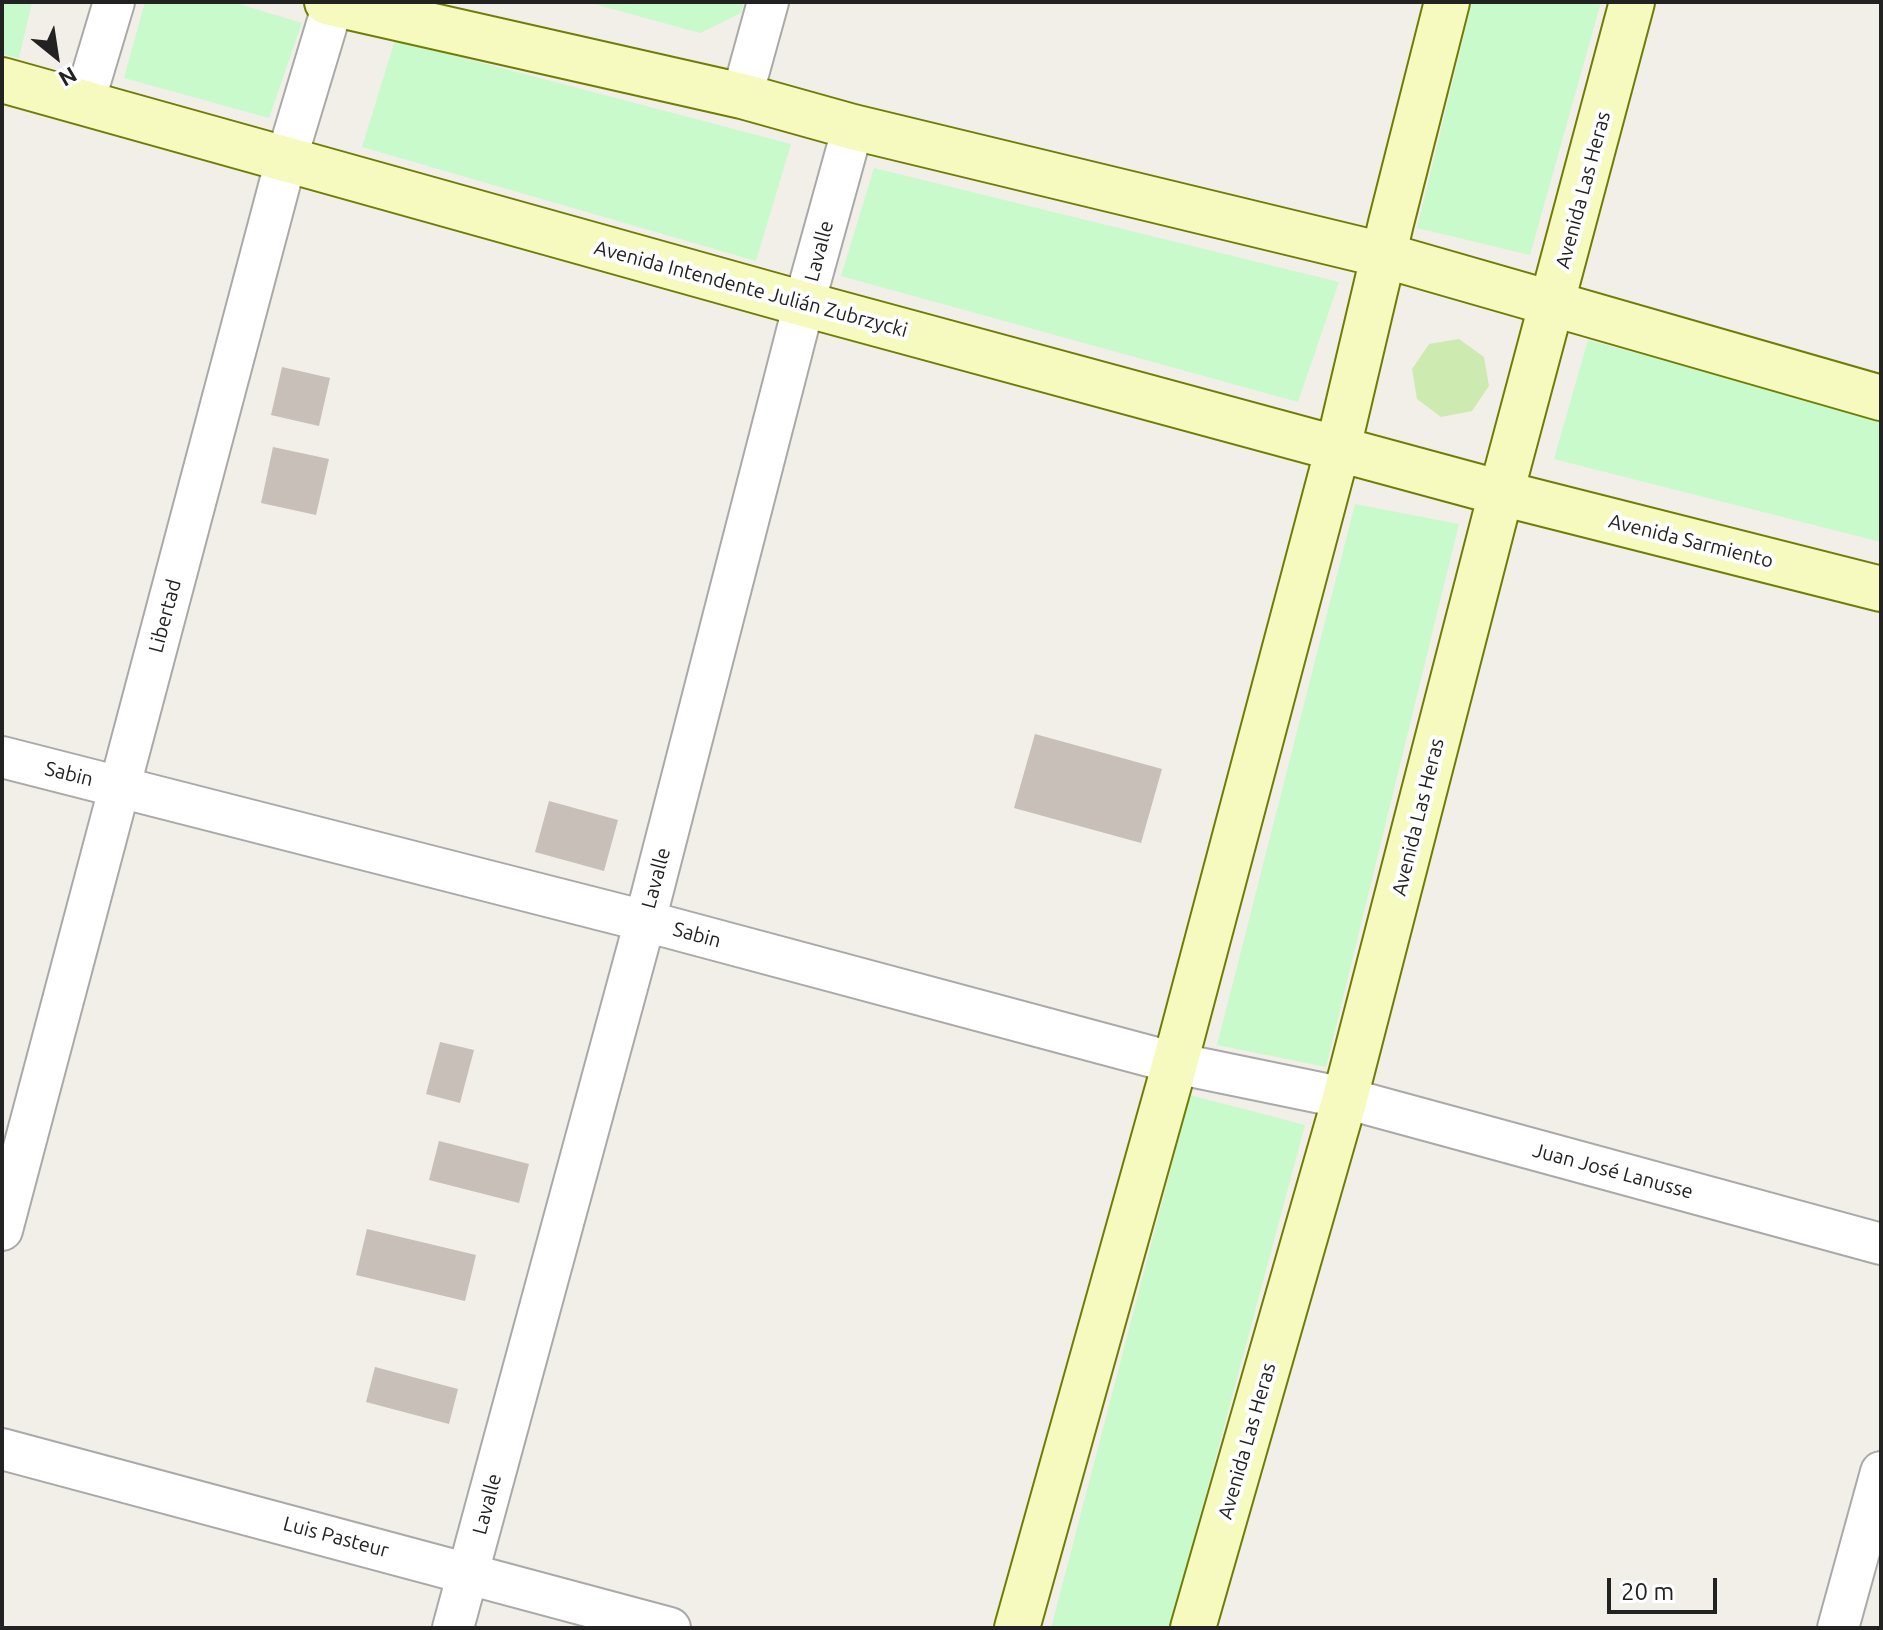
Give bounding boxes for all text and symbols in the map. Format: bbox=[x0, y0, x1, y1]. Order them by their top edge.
north arrow bbox=[16, 16, 96, 96]
text: N bbox=[55, 62, 82, 92]
street label: Avenida Las Heras bbox=[1550, 109, 1616, 271]
street label: Lavalle bbox=[799, 218, 839, 284]
street label: Avenida Intendente Julián Zubrzycki bbox=[592, 236, 910, 342]
street label: Avenida Sarmiento bbox=[1606, 509, 1776, 573]
street label: Libertad bbox=[144, 577, 186, 655]
street label: Avenida Las Heras bbox=[1387, 736, 1449, 898]
street label: Sabin bbox=[42, 756, 96, 792]
street label: Lavalle bbox=[636, 845, 676, 911]
street label: Sabin bbox=[670, 917, 724, 953]
street label: Juan José Lanusse bbox=[1530, 1138, 1696, 1204]
street label: Avenida Las Heras bbox=[1213, 1360, 1281, 1522]
street label: Lavalle bbox=[467, 1471, 507, 1537]
street label: Luis Pasteur bbox=[281, 1511, 391, 1563]
scale bar bbox=[1611, 1562, 1721, 1612]
text: 20 m bbox=[1621, 1578, 1674, 1605]

